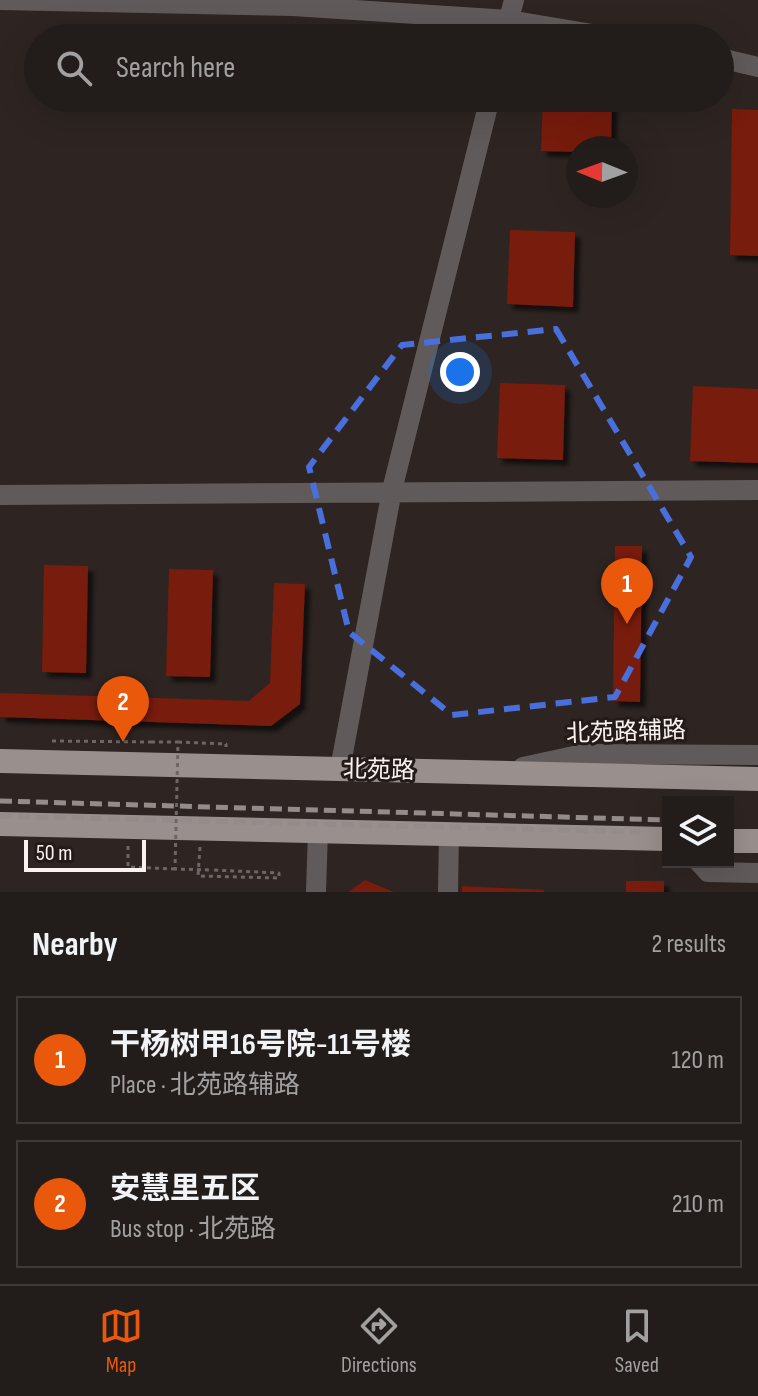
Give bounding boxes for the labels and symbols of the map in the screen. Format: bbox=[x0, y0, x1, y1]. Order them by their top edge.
north arrow bbox=[566, 136, 638, 208]
your location bbox=[440, 352, 480, 392]
pin: 1 bbox=[601, 558, 653, 624]
pin: 2 bbox=[97, 676, 149, 742]
street label: 北苑路辅路 bbox=[566, 715, 686, 749]
street label: 北苑路 bbox=[343, 755, 415, 785]
scale bar bbox=[24, 836, 146, 872]

